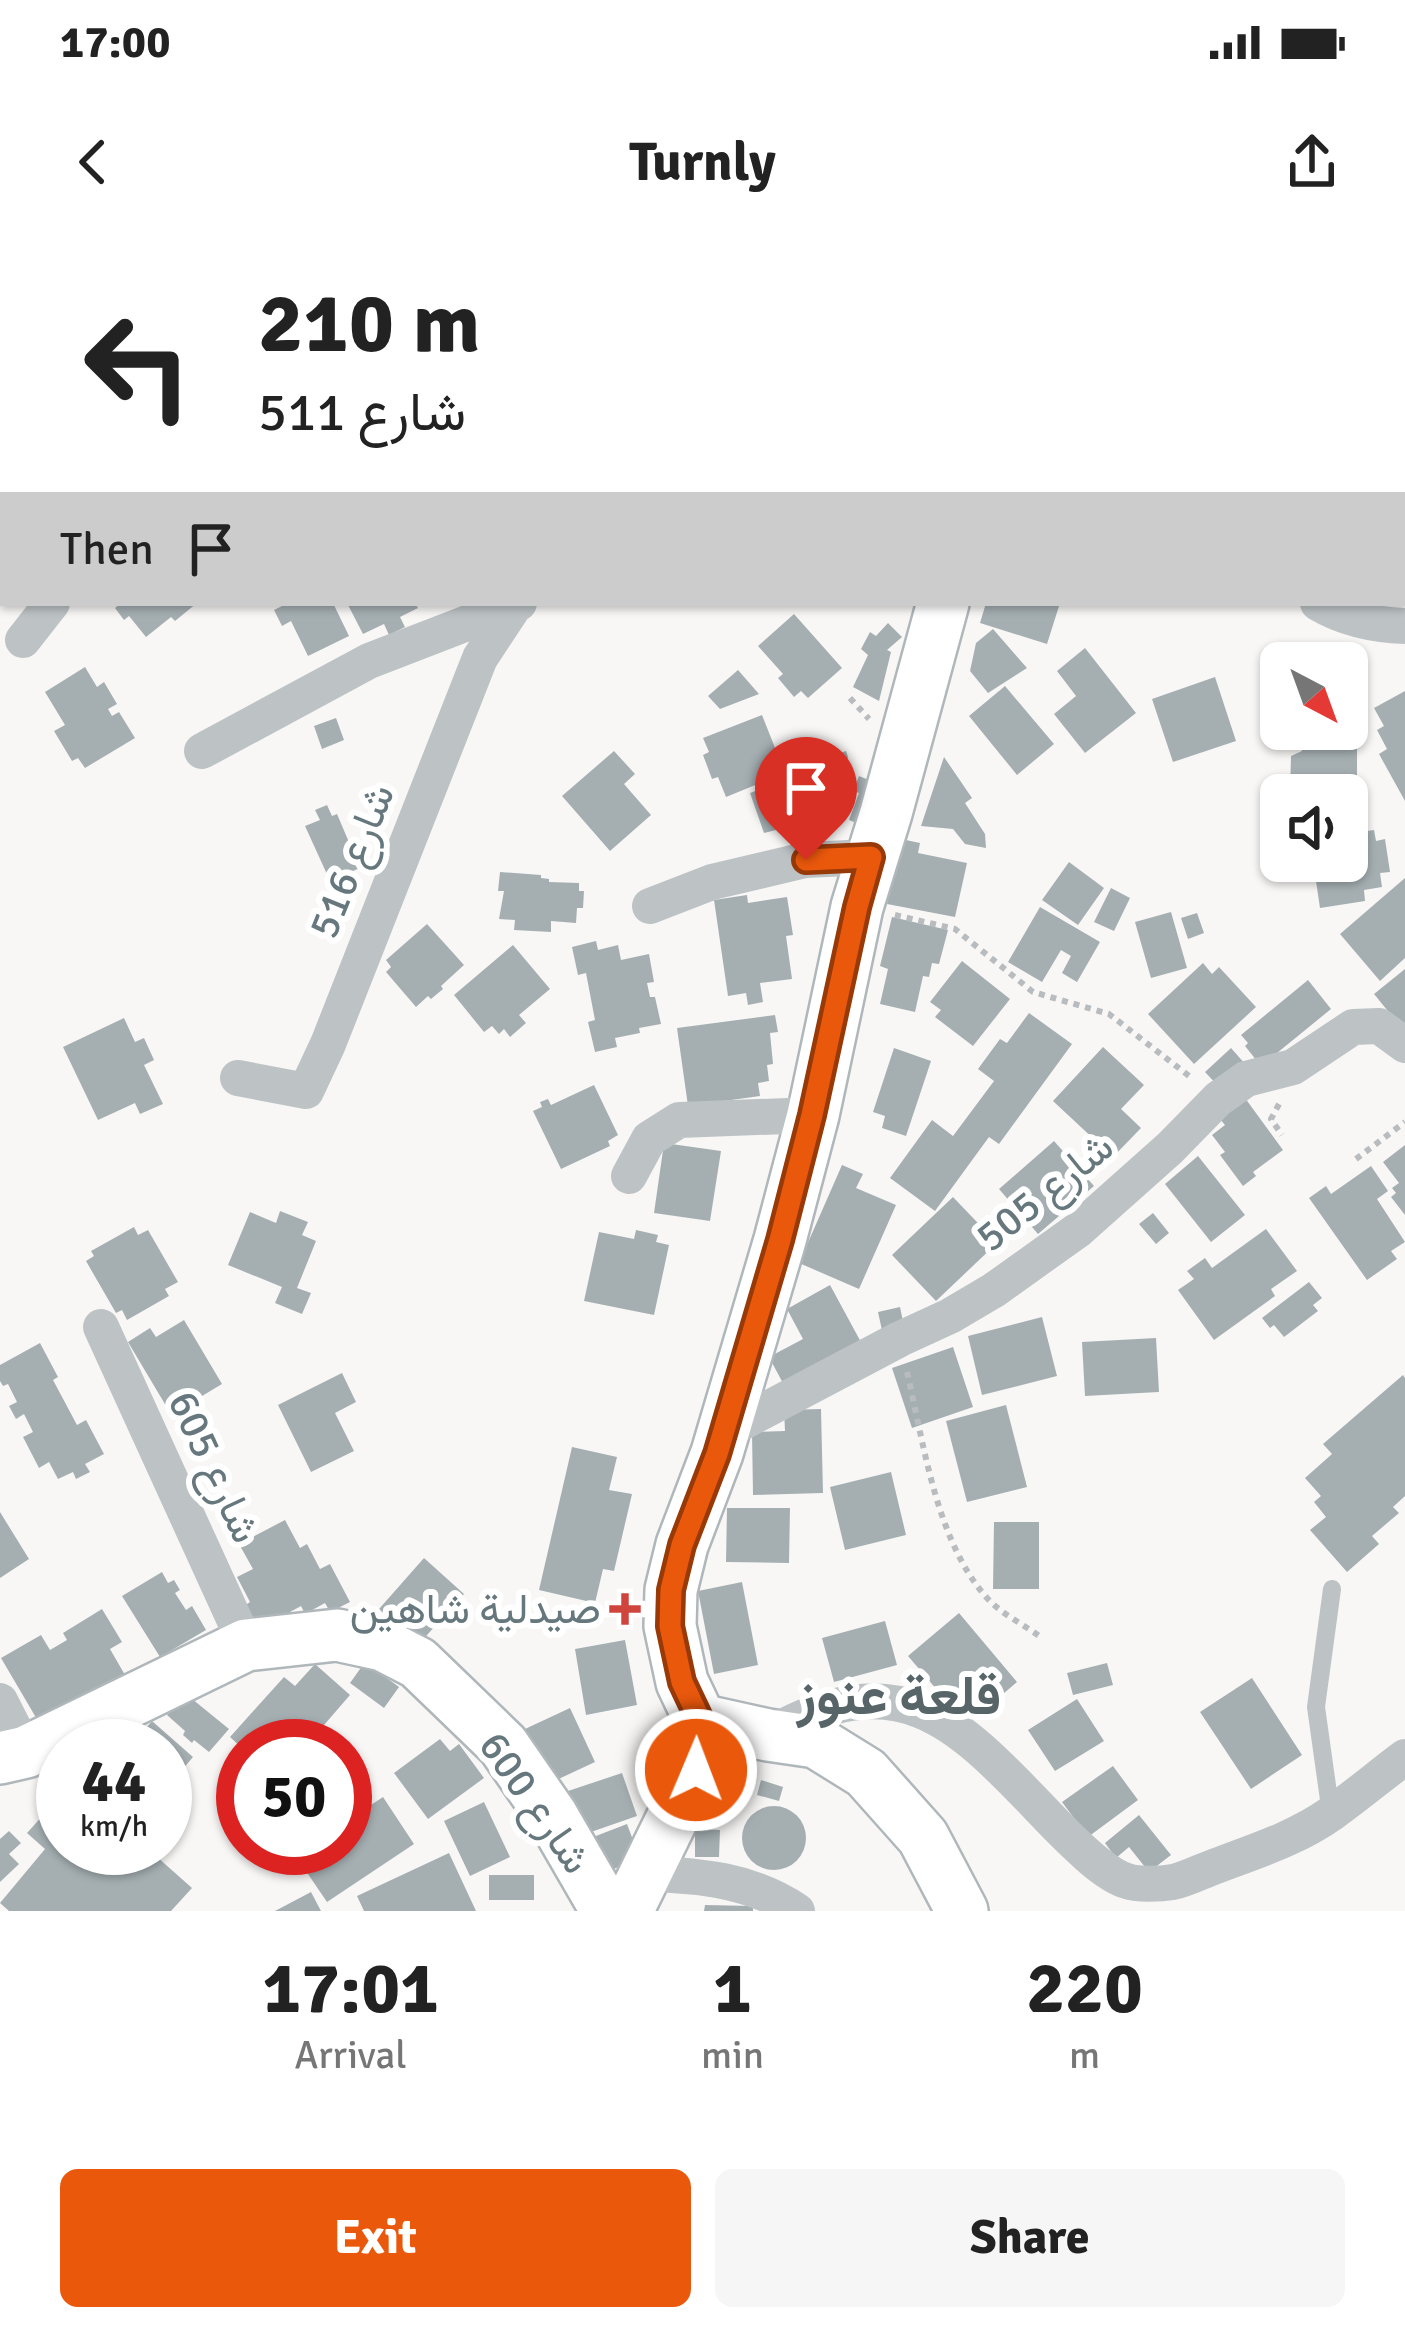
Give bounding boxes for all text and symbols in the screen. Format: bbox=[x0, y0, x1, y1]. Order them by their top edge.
text: 17:00 bbox=[60, 15, 170, 70]
icon: back bbox=[60, 129, 126, 195]
text: Turnly bbox=[629, 129, 776, 196]
icon: share bbox=[1279, 129, 1345, 195]
text: 210 m bbox=[258, 272, 480, 376]
icon: left bbox=[60, 288, 216, 444]
text: شارع 511 bbox=[258, 379, 466, 446]
icon: arrive bbox=[178, 516, 244, 582]
text: Then bbox=[60, 522, 154, 577]
north arrow bbox=[1260, 642, 1368, 750]
map controls bbox=[1260, 642, 1368, 882]
pin bbox=[755, 737, 857, 860]
icon: arrive bbox=[773, 755, 839, 821]
button: sound bbox=[1260, 774, 1368, 882]
street label: شارع 516 bbox=[298, 776, 408, 946]
street label: شارع 505 bbox=[966, 1121, 1125, 1264]
street label: شارع 605 bbox=[155, 1383, 271, 1552]
place label: صيدلية شاهين bbox=[350, 1584, 601, 1635]
marker: صيدلية شاهين bbox=[612, 1596, 638, 1622]
district label: قلعة عنوز bbox=[795, 1663, 1001, 1730]
position arrow bbox=[633, 1707, 759, 1833]
speed limit sign: 50 bbox=[216, 1719, 372, 1875]
street label: شارع 600 bbox=[466, 1722, 602, 1885]
text: 44 bbox=[82, 1745, 146, 1819]
text: km/h bbox=[80, 1808, 148, 1845]
text: 17:01 bbox=[262, 1944, 439, 2033]
text: 1 bbox=[713, 1944, 752, 2033]
text: 220 bbox=[1026, 1944, 1143, 2033]
text: Arrival bbox=[294, 2031, 407, 2079]
text: min bbox=[701, 2031, 764, 2079]
text: m bbox=[1069, 2031, 1100, 2079]
button: Exit bbox=[60, 2169, 691, 2307]
button: Share bbox=[715, 2169, 1345, 2307]

